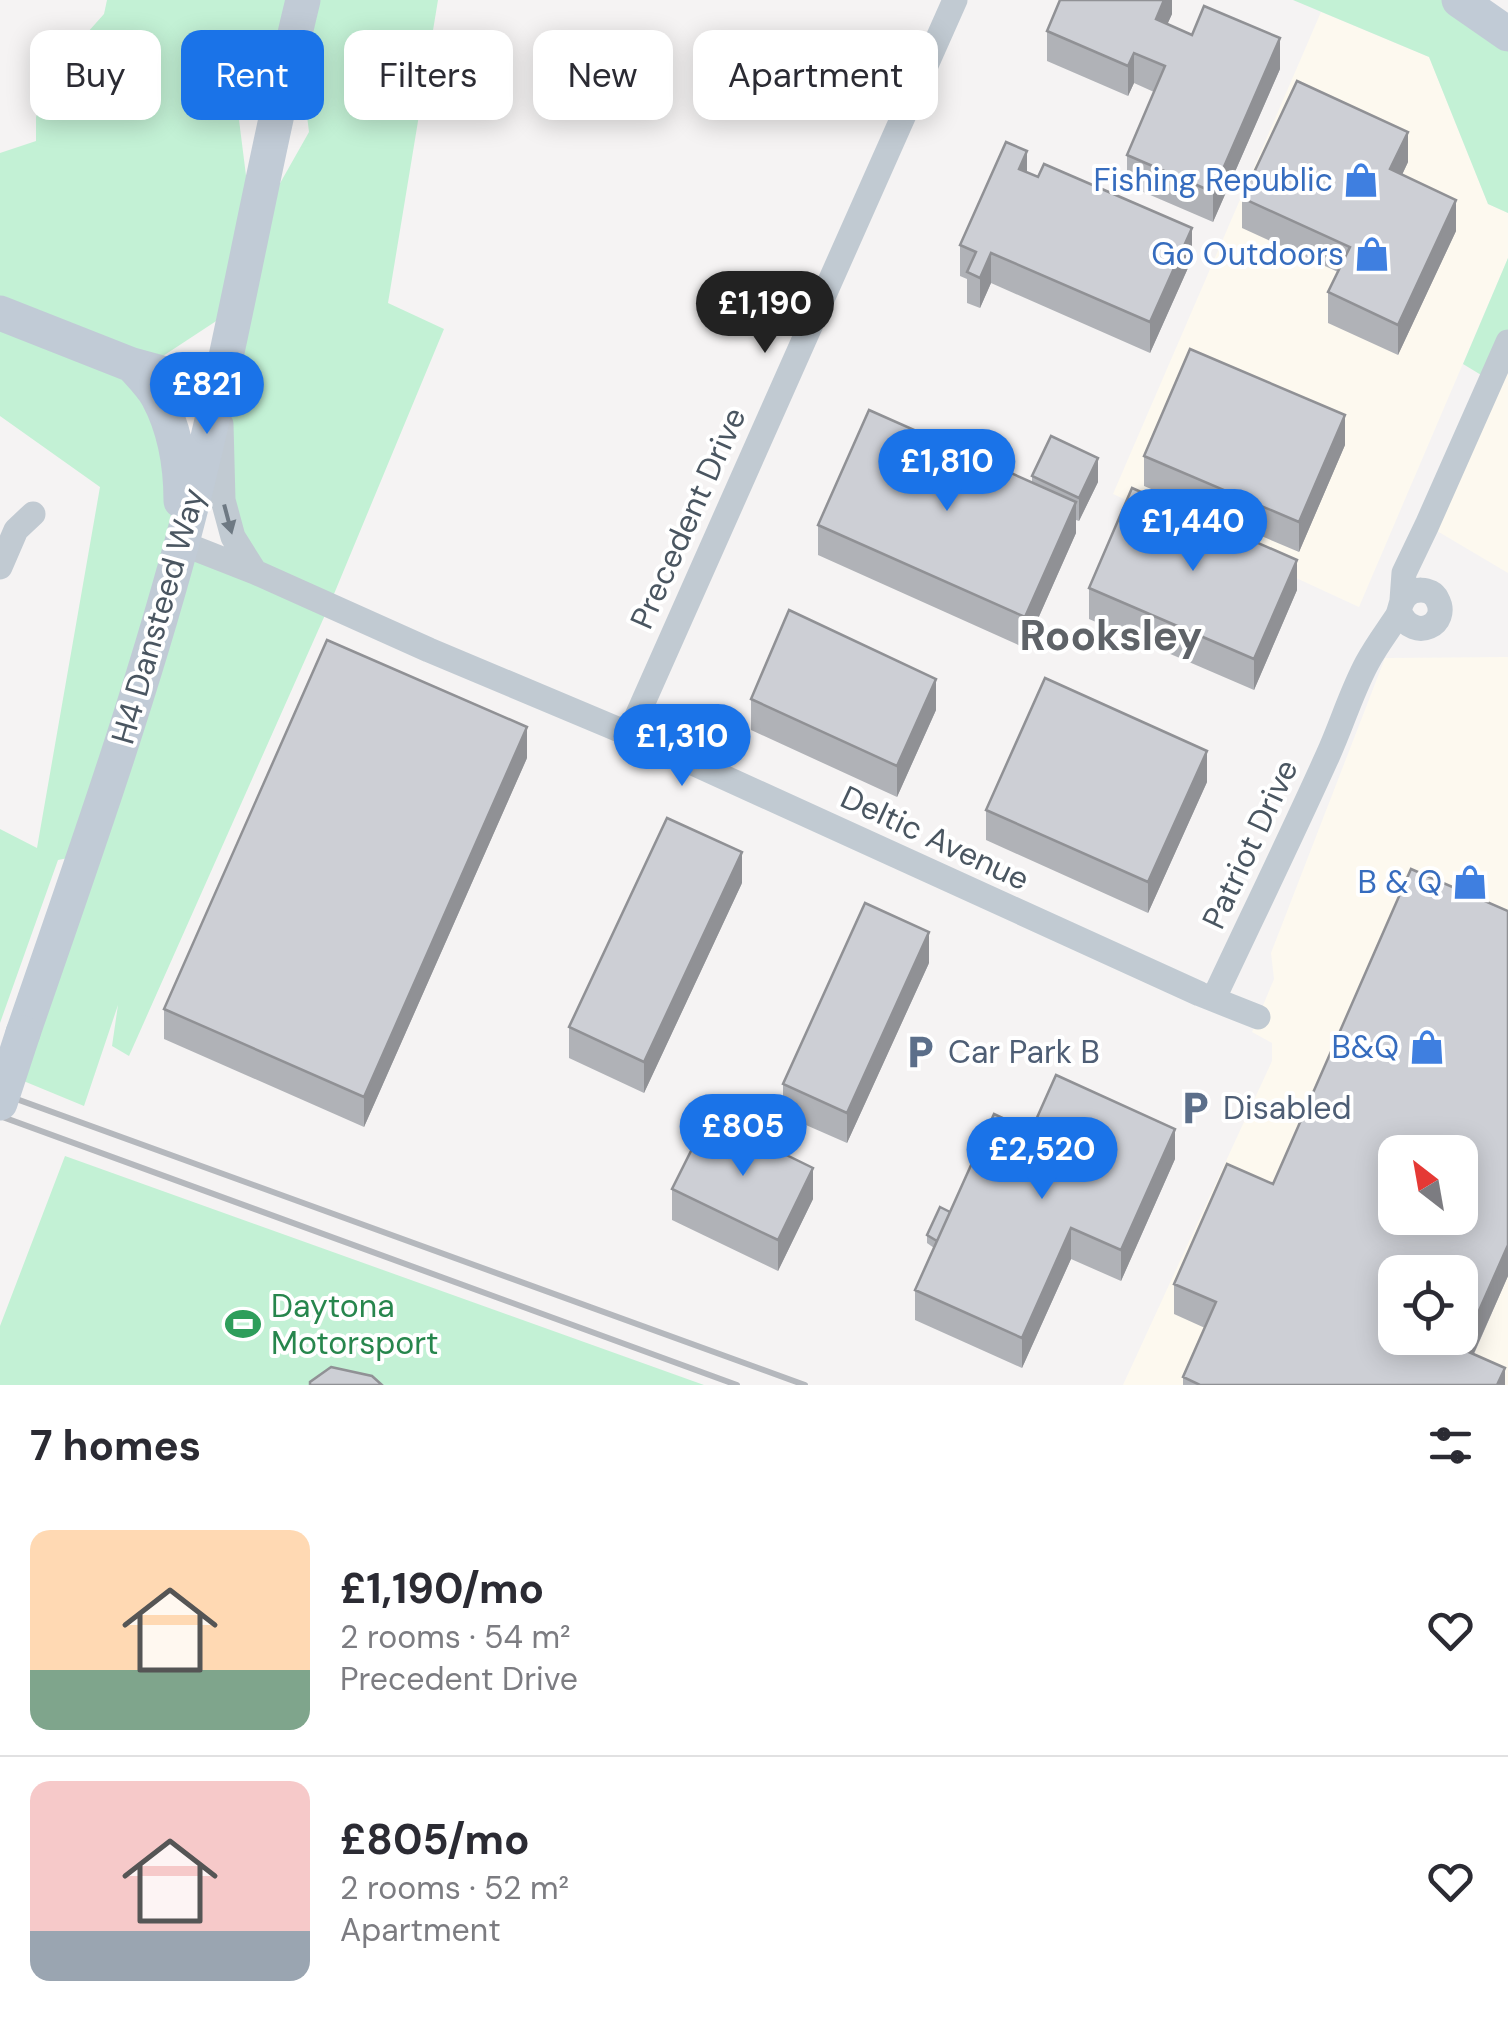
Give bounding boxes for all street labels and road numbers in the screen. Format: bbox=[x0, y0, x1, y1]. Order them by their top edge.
street label: Precedent Drive bbox=[620, 401, 756, 635]
street label: H4 Dansteed Way bbox=[101, 483, 215, 749]
street label: Patriot Drive bbox=[1193, 753, 1307, 935]
street label: Deltic Avenue bbox=[834, 776, 1036, 900]

